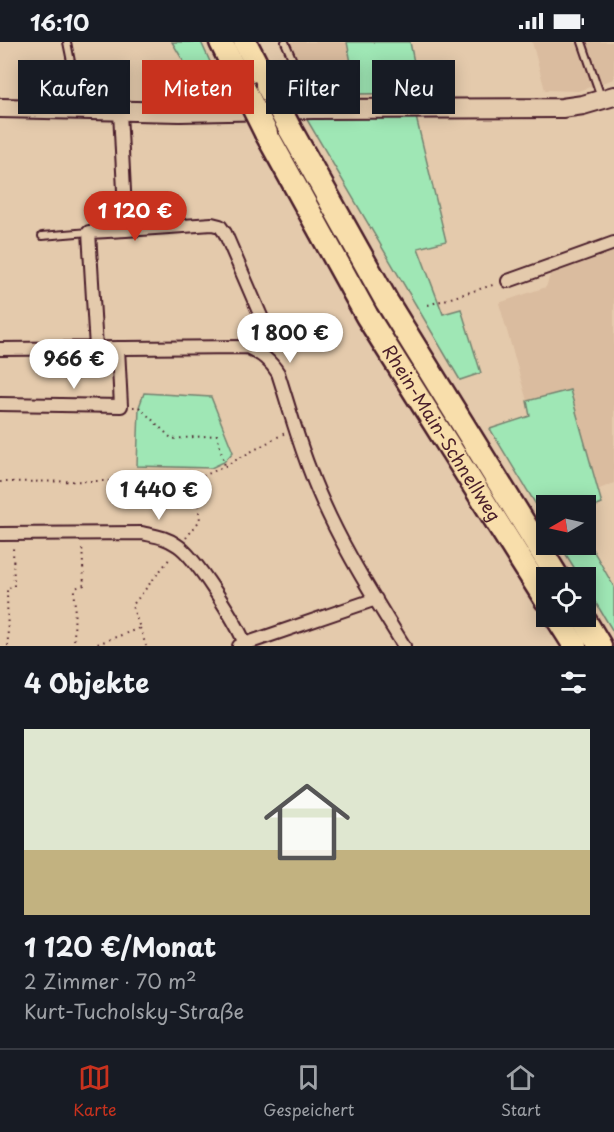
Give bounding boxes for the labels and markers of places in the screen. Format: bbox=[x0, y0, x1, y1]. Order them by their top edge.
pin: 1 120 € bbox=[80, 191, 190, 242]
pin: 1 800 € bbox=[235, 313, 345, 364]
pin: 966 € bbox=[32, 339, 116, 390]
pin: 1 440 € bbox=[104, 470, 214, 521]

